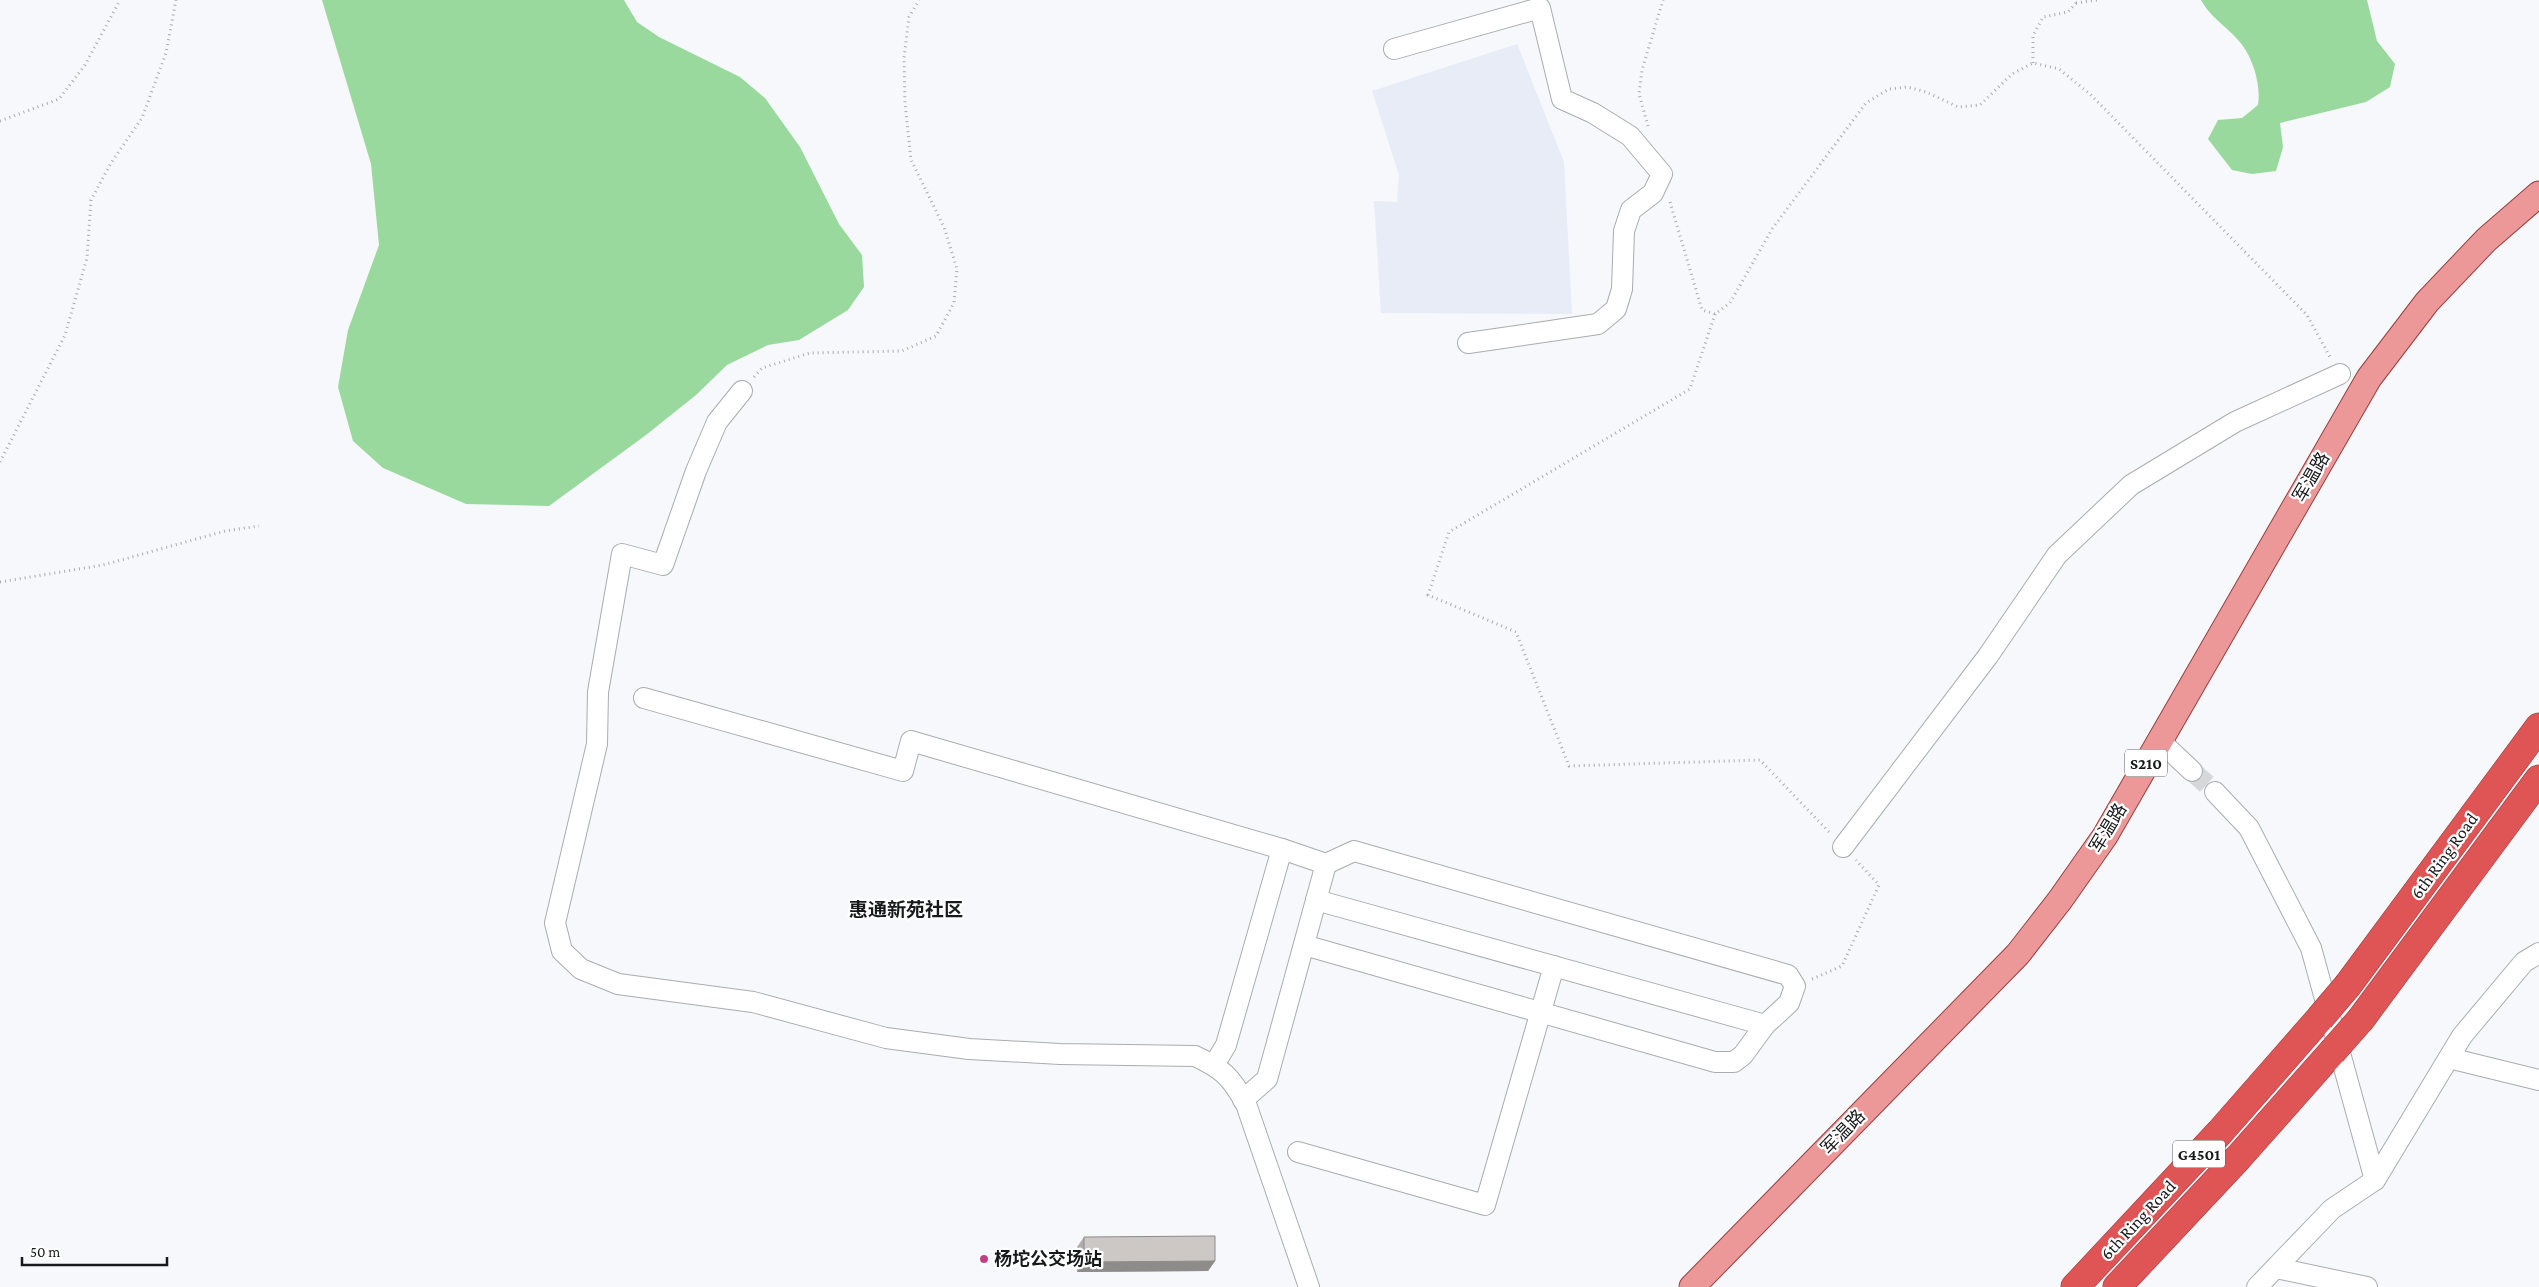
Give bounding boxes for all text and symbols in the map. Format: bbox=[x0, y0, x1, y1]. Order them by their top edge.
street label: 军温路 bbox=[2289, 449, 2333, 505]
road number: S210 bbox=[2125, 750, 2167, 776]
street label: 军温路 bbox=[2086, 800, 2130, 856]
street label: 6th Ring Road bbox=[2406, 809, 2482, 903]
district label: 惠通新苑社区 bbox=[849, 899, 963, 920]
street label: 军温路 bbox=[1817, 1106, 1869, 1158]
road number: G4501 bbox=[2173, 1140, 2225, 1168]
street label: 6th Ring Road bbox=[2096, 1176, 2180, 1264]
scale bar bbox=[22, 1234, 168, 1266]
text: 50 m bbox=[30, 1244, 60, 1260]
place label: 杨坨公交场站 bbox=[994, 1249, 1102, 1269]
marker: 杨坨公交场站 bbox=[978, 1253, 990, 1265]

